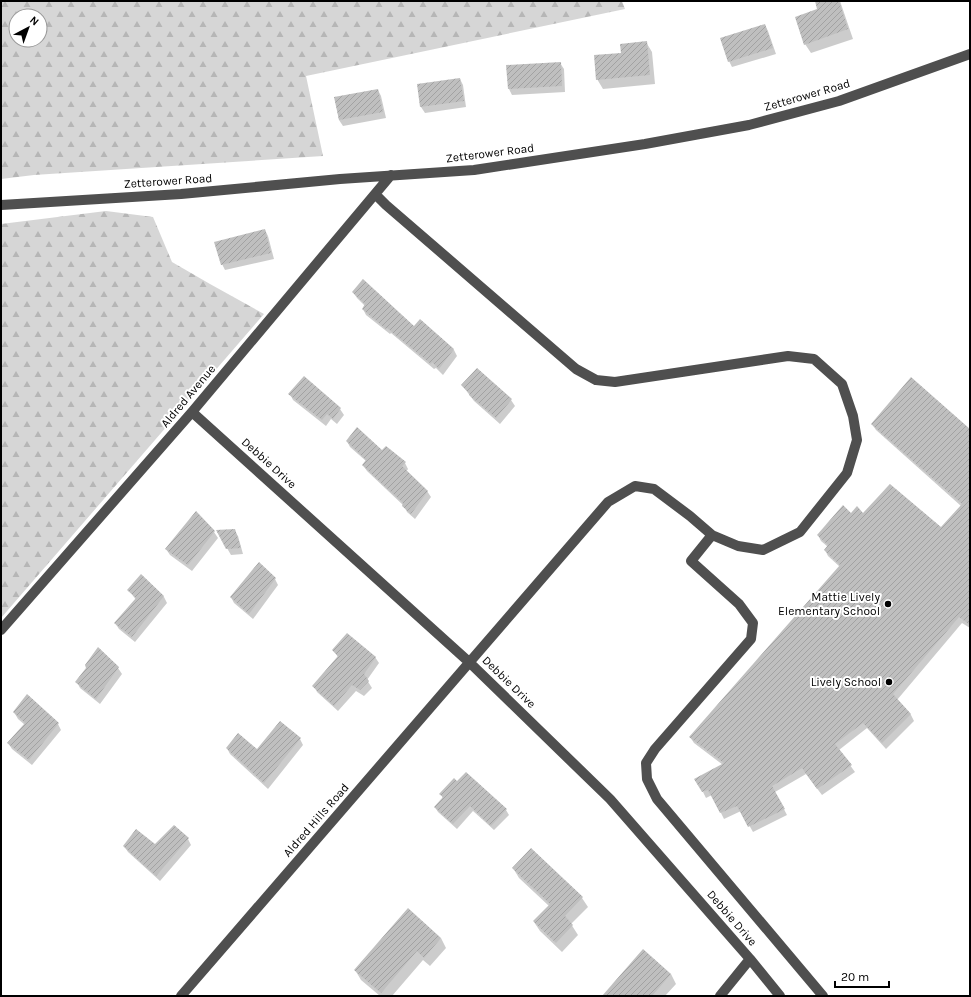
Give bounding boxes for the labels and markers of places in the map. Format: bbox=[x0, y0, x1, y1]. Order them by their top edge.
place label: Mattie Lively Elementary School bbox=[778, 590, 880, 618]
marker: Mattie Lively Elementary School bbox=[883, 599, 893, 609]
place label: Lively School bbox=[811, 675, 881, 689]
marker: Lively School bbox=[884, 677, 894, 687]

